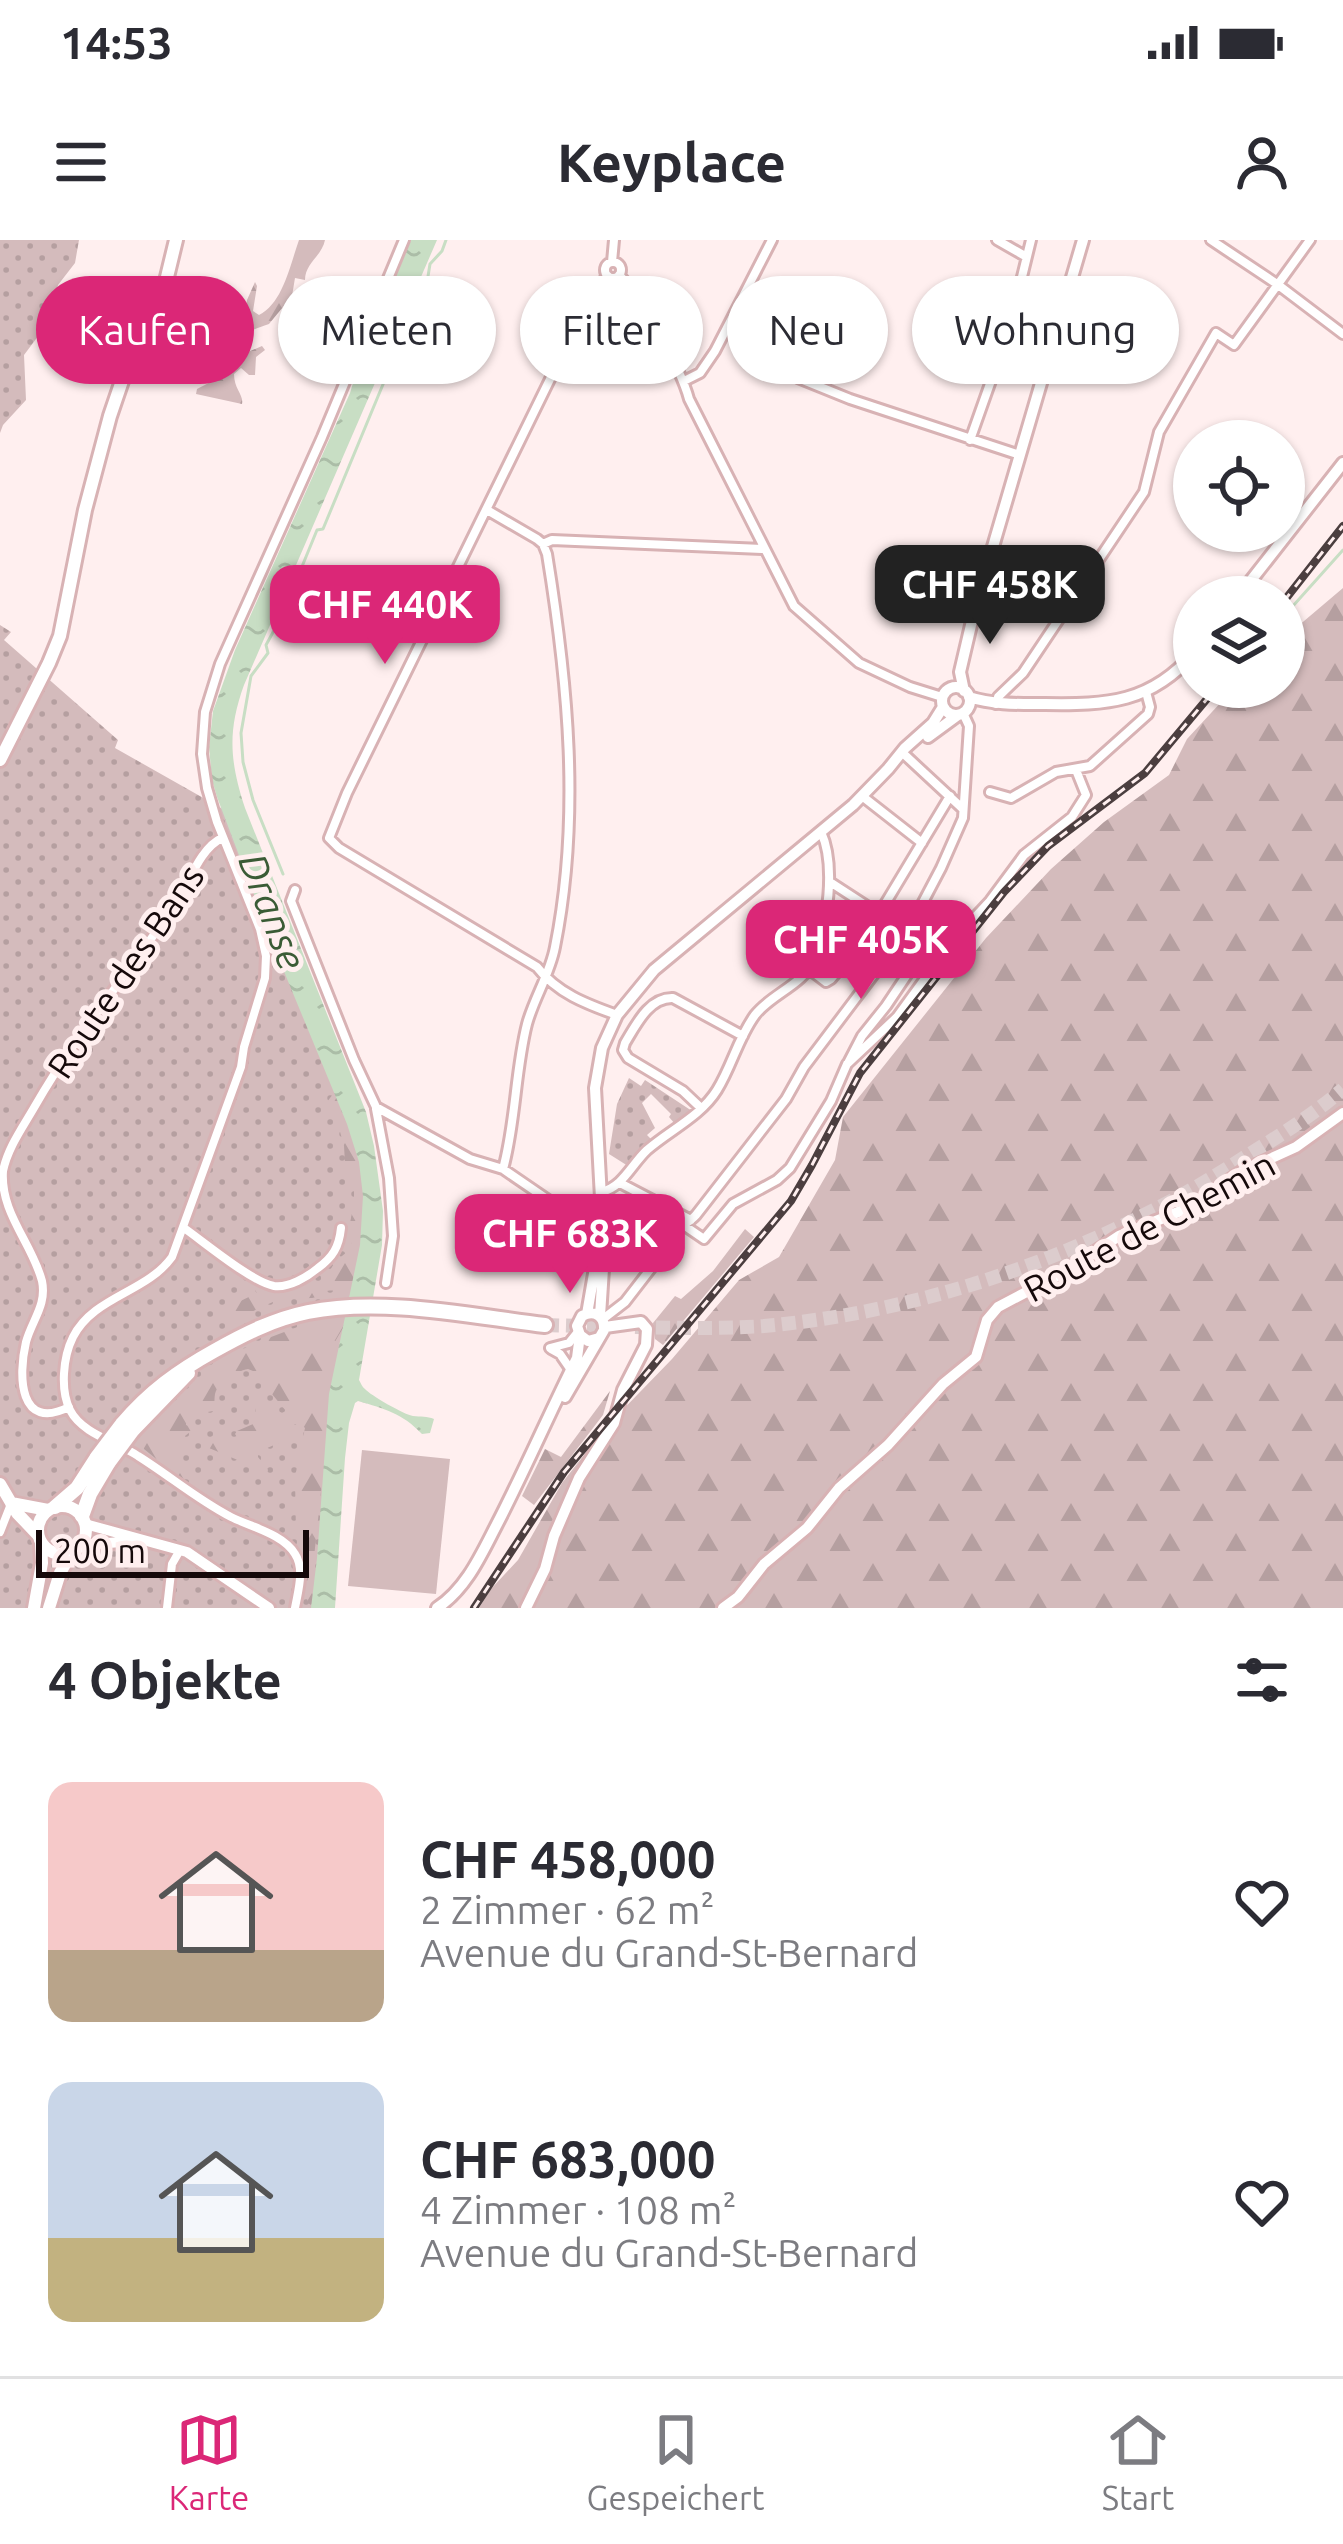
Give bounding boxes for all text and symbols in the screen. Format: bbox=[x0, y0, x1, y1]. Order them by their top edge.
text: 14:53 bbox=[60, 17, 173, 68]
icon: menu bbox=[48, 129, 114, 195]
icon: person bbox=[1229, 129, 1295, 195]
text: Keyplace bbox=[557, 132, 786, 192]
chip: Kaufen bbox=[36, 276, 254, 384]
chip: Mieten bbox=[278, 276, 496, 384]
chip: Filter bbox=[520, 276, 703, 384]
chip: Neu bbox=[727, 276, 888, 384]
chip: Wohnung bbox=[912, 276, 1179, 384]
map controls bbox=[1173, 420, 1305, 708]
button: locate bbox=[1173, 420, 1305, 552]
pin: CHF 458K bbox=[866, 545, 1114, 647]
text: CHF 458K bbox=[902, 562, 1078, 605]
pin: CHF 440K bbox=[261, 565, 509, 667]
button: layers bbox=[1173, 576, 1305, 708]
text: CHF 440K bbox=[297, 582, 473, 625]
water label: Dranse bbox=[231, 847, 315, 975]
street label: Route des Bans bbox=[39, 857, 211, 1085]
pin: CHF 405K bbox=[737, 900, 985, 1002]
text: CHF 405K bbox=[773, 917, 949, 960]
street label: Route de Chemin bbox=[1017, 1143, 1281, 1309]
pin: CHF 683K bbox=[446, 1194, 694, 1296]
text: CHF 683K bbox=[482, 1211, 658, 1254]
scale bar bbox=[36, 1524, 309, 1577]
text: 200 m bbox=[54, 1532, 146, 1569]
icon: filters bbox=[1229, 1647, 1295, 1713]
text: 4 Objekte bbox=[48, 1651, 282, 1709]
icon: home bbox=[144, 1830, 288, 1974]
text: CHF 458,000 bbox=[420, 1830, 715, 1888]
icon: heart bbox=[1229, 1869, 1295, 1935]
text: 2 Zimmer · 62 m² bbox=[420, 1888, 715, 1931]
text: Avenue du Grand-St-Bernard bbox=[420, 1931, 918, 1974]
icon: home bbox=[144, 2130, 288, 2274]
text: CHF 683,000 bbox=[420, 2130, 715, 2188]
icon: heart bbox=[1229, 2169, 1295, 2235]
text: 4 Zimmer · 108 m² bbox=[420, 2188, 737, 2231]
text: Avenue du Grand-St-Bernard bbox=[420, 2231, 918, 2274]
tab: Karte bbox=[169, 2407, 249, 2516]
tab: Gespeichert bbox=[587, 2407, 764, 2516]
tab: Start bbox=[1102, 2407, 1174, 2516]

